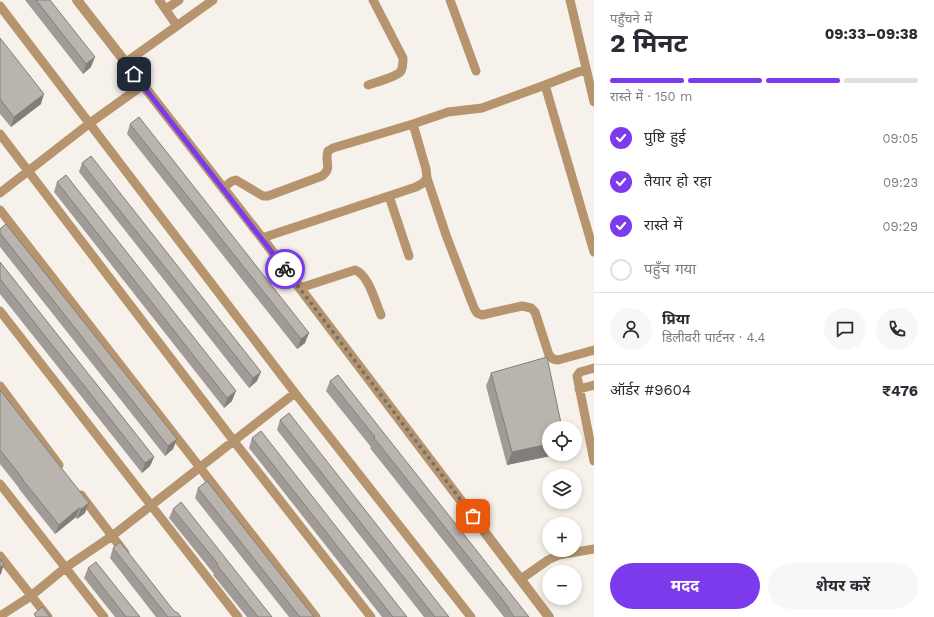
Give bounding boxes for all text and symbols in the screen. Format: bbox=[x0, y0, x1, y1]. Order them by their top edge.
text: पहुँचने में bbox=[610, 11, 652, 26]
text: 09:33–09:38 bbox=[825, 25, 918, 43]
text: 2 मिनट bbox=[610, 28, 688, 58]
pin bbox=[117, 57, 151, 91]
icon: home bbox=[123, 63, 145, 85]
text: रास्ते में · 150 m bbox=[610, 89, 692, 104]
icon: check bbox=[610, 127, 632, 149]
text: पुष्टि हुई bbox=[644, 128, 686, 146]
text: 09:05 bbox=[882, 131, 918, 146]
icon: check bbox=[610, 171, 632, 193]
text: तैयार हो रहा bbox=[644, 172, 711, 190]
text: 09:23 bbox=[883, 175, 918, 190]
icon: check bbox=[610, 215, 632, 237]
text: रास्ते में bbox=[644, 216, 683, 234]
text: 09:29 bbox=[882, 219, 918, 234]
courier bbox=[265, 249, 305, 289]
icon: bike bbox=[274, 258, 296, 280]
text: पहुँच गया bbox=[644, 260, 696, 278]
button: person bbox=[610, 308, 652, 350]
button: chat bbox=[824, 308, 866, 350]
button: phone bbox=[876, 308, 918, 350]
text: प्रिया bbox=[662, 310, 690, 328]
text: डिलीवरी पार्टनर · 4.4 bbox=[662, 330, 766, 345]
text: ऑर्डर #9604 bbox=[610, 381, 691, 399]
text: ₹476 bbox=[882, 382, 918, 400]
map controls bbox=[542, 421, 582, 605]
button: locate bbox=[542, 421, 582, 461]
button: layers bbox=[542, 469, 582, 509]
pin bbox=[456, 499, 490, 533]
icon: bag bbox=[462, 505, 484, 527]
button: + bbox=[542, 517, 582, 557]
button: मदद bbox=[610, 563, 760, 609]
button: शेयर करें bbox=[768, 563, 918, 609]
button: − bbox=[542, 565, 582, 605]

